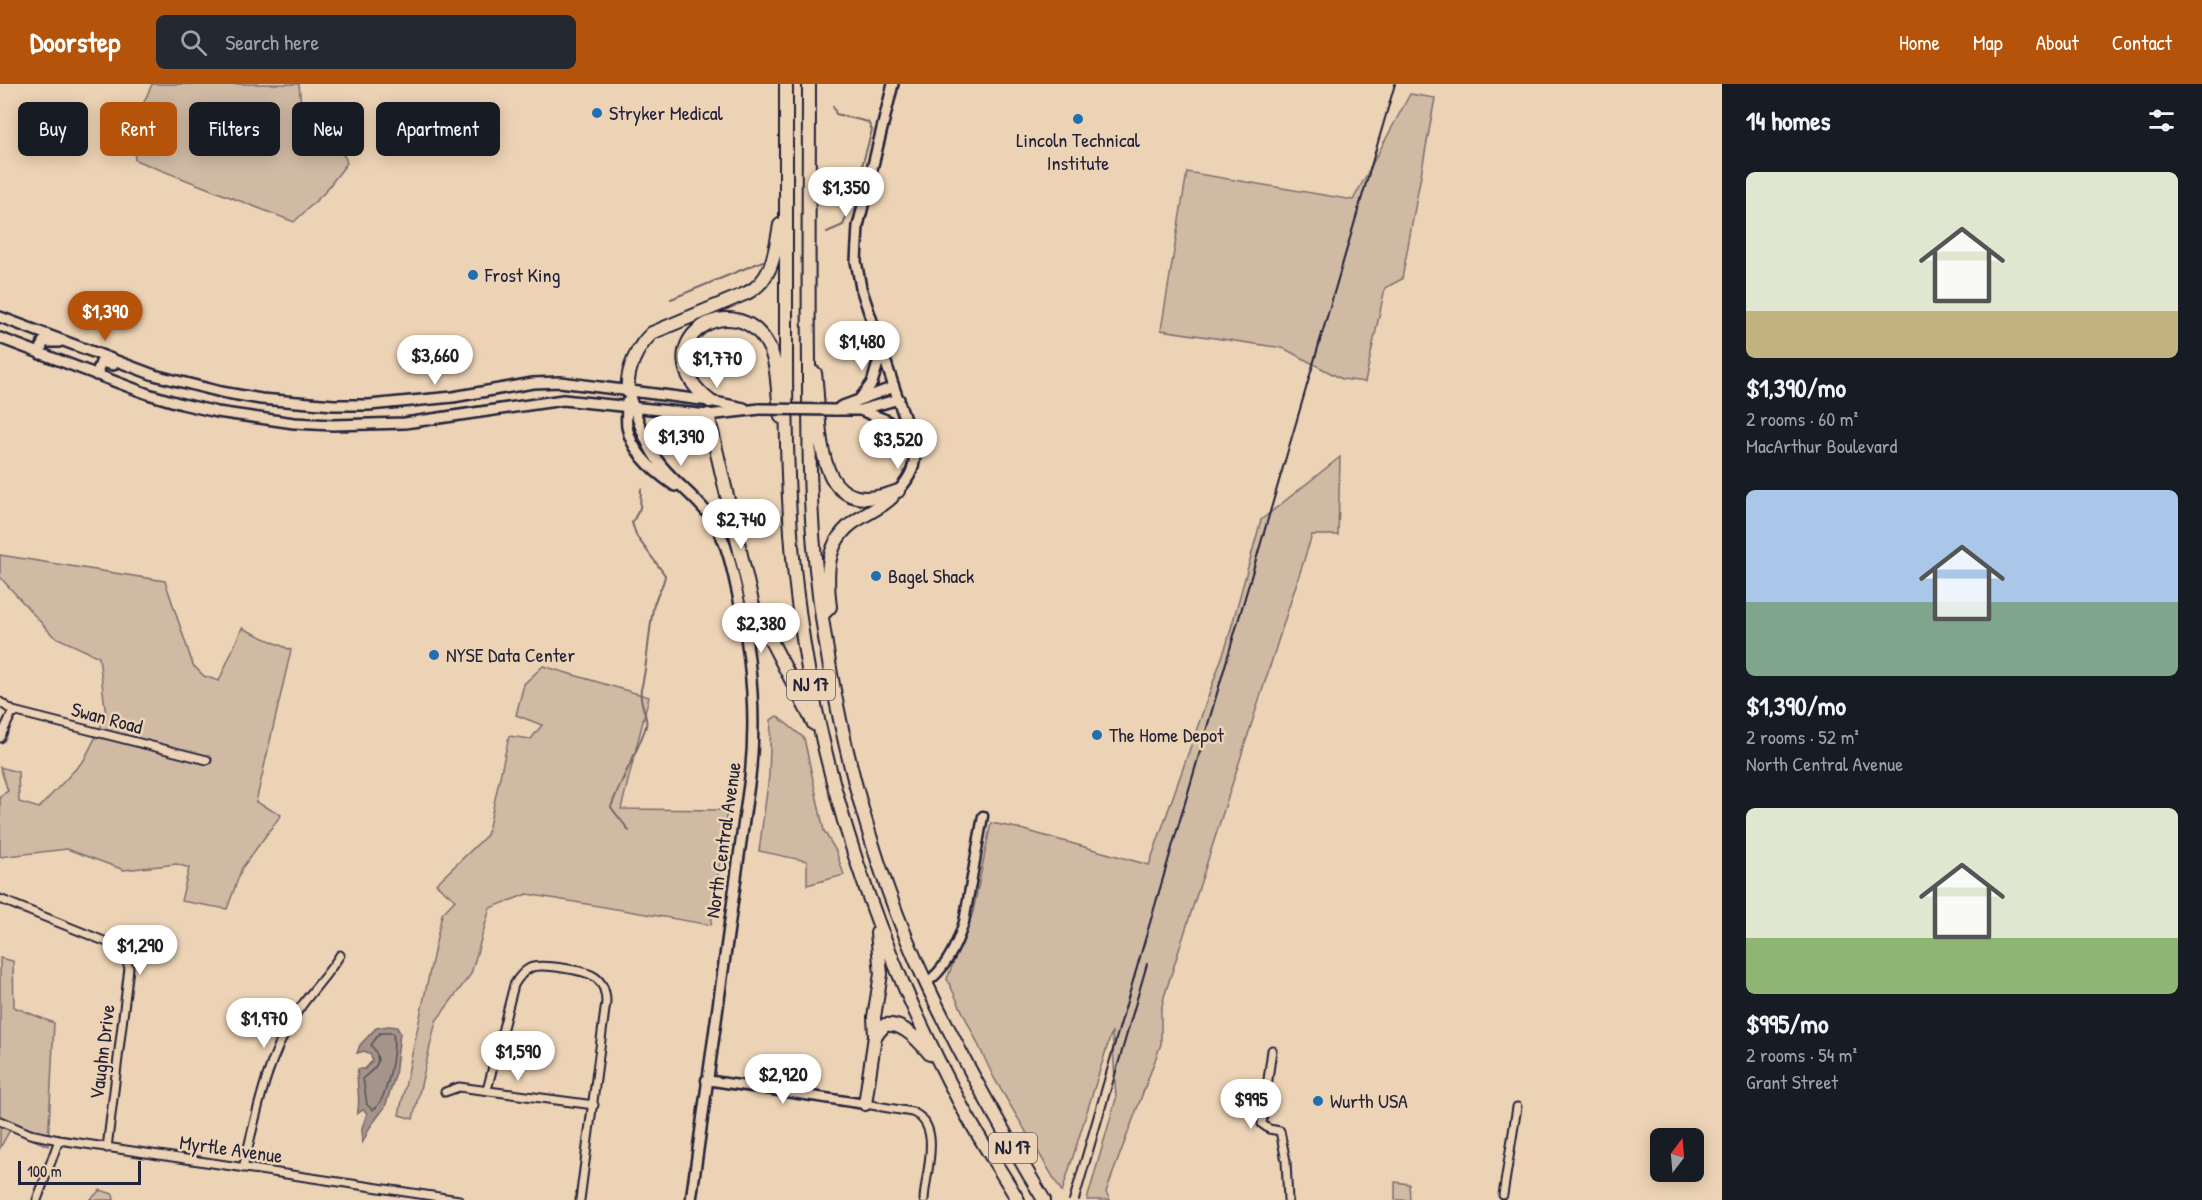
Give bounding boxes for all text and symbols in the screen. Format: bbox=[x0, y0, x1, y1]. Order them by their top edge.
search box bbox=[156, 15, 576, 69]
text: Doorstep bbox=[30, 23, 120, 61]
icon: search bbox=[177, 26, 210, 59]
text: Search here bbox=[225, 27, 319, 57]
text: Home bbox=[1899, 28, 1940, 57]
text: Map bbox=[1973, 28, 2003, 57]
text: About bbox=[2036, 28, 2079, 57]
text: Contact bbox=[2112, 28, 2172, 57]
place label: Stryker Medical bbox=[609, 99, 724, 126]
chip: Buy bbox=[18, 102, 88, 156]
chip: Rent bbox=[100, 102, 177, 156]
chip: Filters bbox=[189, 102, 280, 156]
chip: New bbox=[292, 102, 364, 156]
chip: Apartment bbox=[376, 102, 500, 156]
text: 14 homes bbox=[1746, 103, 1831, 138]
icon: filters bbox=[2145, 104, 2178, 137]
marker: Stryker Medical bbox=[590, 106, 604, 120]
marker: Lincoln Technical Institute bbox=[1071, 112, 1085, 126]
place label: Lincoln Technical Institute bbox=[1016, 126, 1141, 176]
pin: $1,350 bbox=[797, 167, 895, 218]
text: $1,350 bbox=[822, 173, 870, 200]
icon: home bbox=[1908, 211, 2016, 319]
place label: Frost King bbox=[484, 261, 560, 288]
marker: Frost King bbox=[466, 268, 480, 282]
pin: $1,390 bbox=[56, 291, 154, 342]
text: $1,390 bbox=[82, 297, 128, 324]
pin: $1,480 bbox=[813, 321, 911, 372]
text: $1,480 bbox=[839, 327, 885, 354]
pin: $3,660 bbox=[386, 335, 484, 386]
pin: $1,770 bbox=[668, 338, 766, 389]
text: $3,660 bbox=[411, 341, 459, 368]
text: $1,770 bbox=[692, 344, 742, 371]
text: $1,390/mo bbox=[1746, 370, 1846, 405]
text: 2 rooms · 60 m² bbox=[1746, 405, 1858, 432]
pin: $1,390 bbox=[632, 416, 730, 467]
pin: $3,520 bbox=[849, 419, 947, 470]
text: $1,390 bbox=[658, 422, 704, 449]
text: $3,520 bbox=[873, 425, 923, 452]
text: MacArthur Boulevard bbox=[1746, 432, 1897, 459]
pin: $2,740 bbox=[692, 499, 790, 550]
text: $2,740 bbox=[716, 505, 766, 532]
icon: home bbox=[1908, 529, 2016, 637]
place label: Bagel Shack bbox=[888, 562, 974, 589]
marker: Bagel Shack bbox=[869, 569, 883, 583]
pin: $2,380 bbox=[712, 603, 810, 654]
text: $2,380 bbox=[736, 609, 786, 636]
place label: NYSE Data Center bbox=[446, 641, 576, 668]
marker: NYSE Data Center bbox=[427, 648, 441, 662]
road number: NJ 17 bbox=[787, 670, 835, 700]
text: $1,390/mo bbox=[1746, 688, 1846, 723]
street label: Swan Road bbox=[69, 695, 146, 740]
place label: The Home Depot bbox=[1109, 721, 1225, 748]
text: 2 rooms · 52 m² bbox=[1746, 723, 1859, 750]
marker: The Home Depot bbox=[1090, 728, 1104, 742]
text: North Central Avenue bbox=[1746, 750, 1903, 777]
street label: North Central Avenue bbox=[698, 760, 747, 920]
icon: home bbox=[1908, 847, 2016, 955]
pin: $1,290 bbox=[91, 925, 189, 976]
text: $1,290 bbox=[116, 931, 164, 958]
pin: $1,970 bbox=[215, 998, 313, 1049]
street label: Vaughn Drive bbox=[82, 1003, 121, 1101]
text: $1,970 bbox=[240, 1004, 288, 1031]
text: $995/mo bbox=[1746, 1006, 1828, 1041]
pin: $1,590 bbox=[469, 1031, 567, 1082]
text: $1,590 bbox=[495, 1037, 541, 1064]
text: 2 rooms · 54 m² bbox=[1746, 1041, 1857, 1068]
pin: $2,920 bbox=[734, 1054, 832, 1105]
text: $2,920 bbox=[758, 1060, 808, 1087]
text: Grant Street bbox=[1746, 1068, 1838, 1095]
pin: $995 bbox=[1215, 1079, 1287, 1130]
text: $995 bbox=[1234, 1085, 1268, 1112]
place label: Wurth USA bbox=[1330, 1087, 1408, 1114]
marker: Wurth USA bbox=[1311, 1094, 1325, 1108]
street label: Myrtle Avenue bbox=[178, 1128, 284, 1169]
north arrow bbox=[1650, 1128, 1704, 1182]
map controls bbox=[1650, 1128, 1704, 1182]
road number: NJ 17 bbox=[989, 1133, 1037, 1163]
scale bar bbox=[18, 1158, 141, 1186]
text: 100 m bbox=[27, 1160, 62, 1182]

